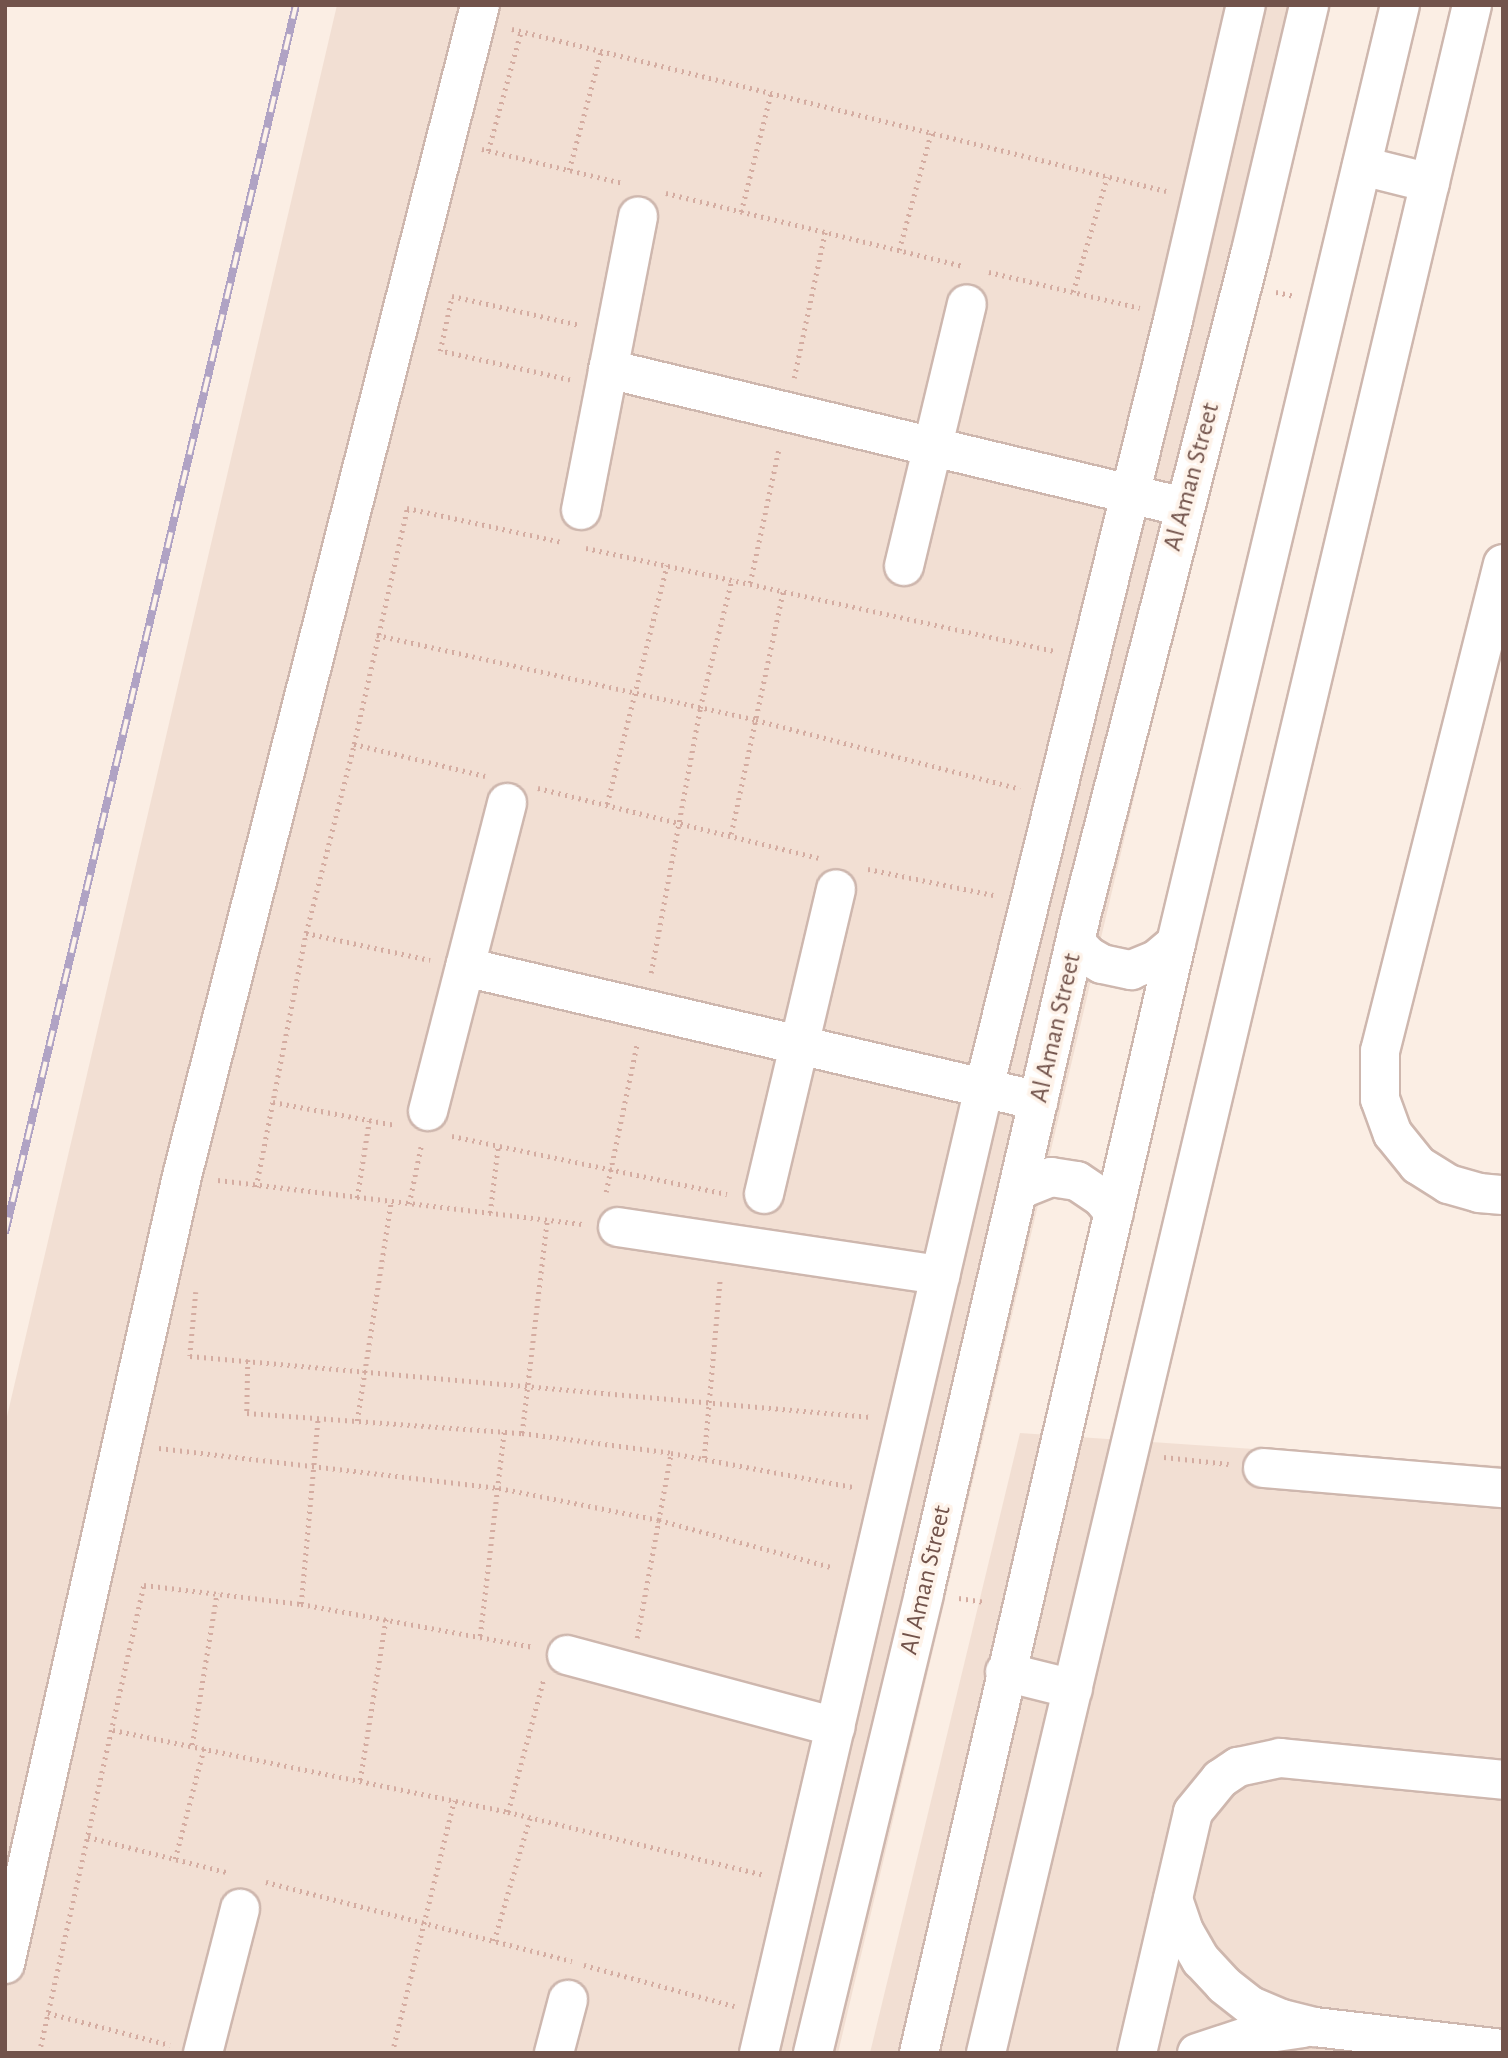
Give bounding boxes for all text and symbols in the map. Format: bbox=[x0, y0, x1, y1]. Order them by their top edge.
street label: Al Aman Street bbox=[1157, 400, 1227, 554]
street label: Al Aman Street bbox=[1024, 950, 1088, 1106]
street label: Al Aman Street bbox=[894, 1502, 958, 1658]

